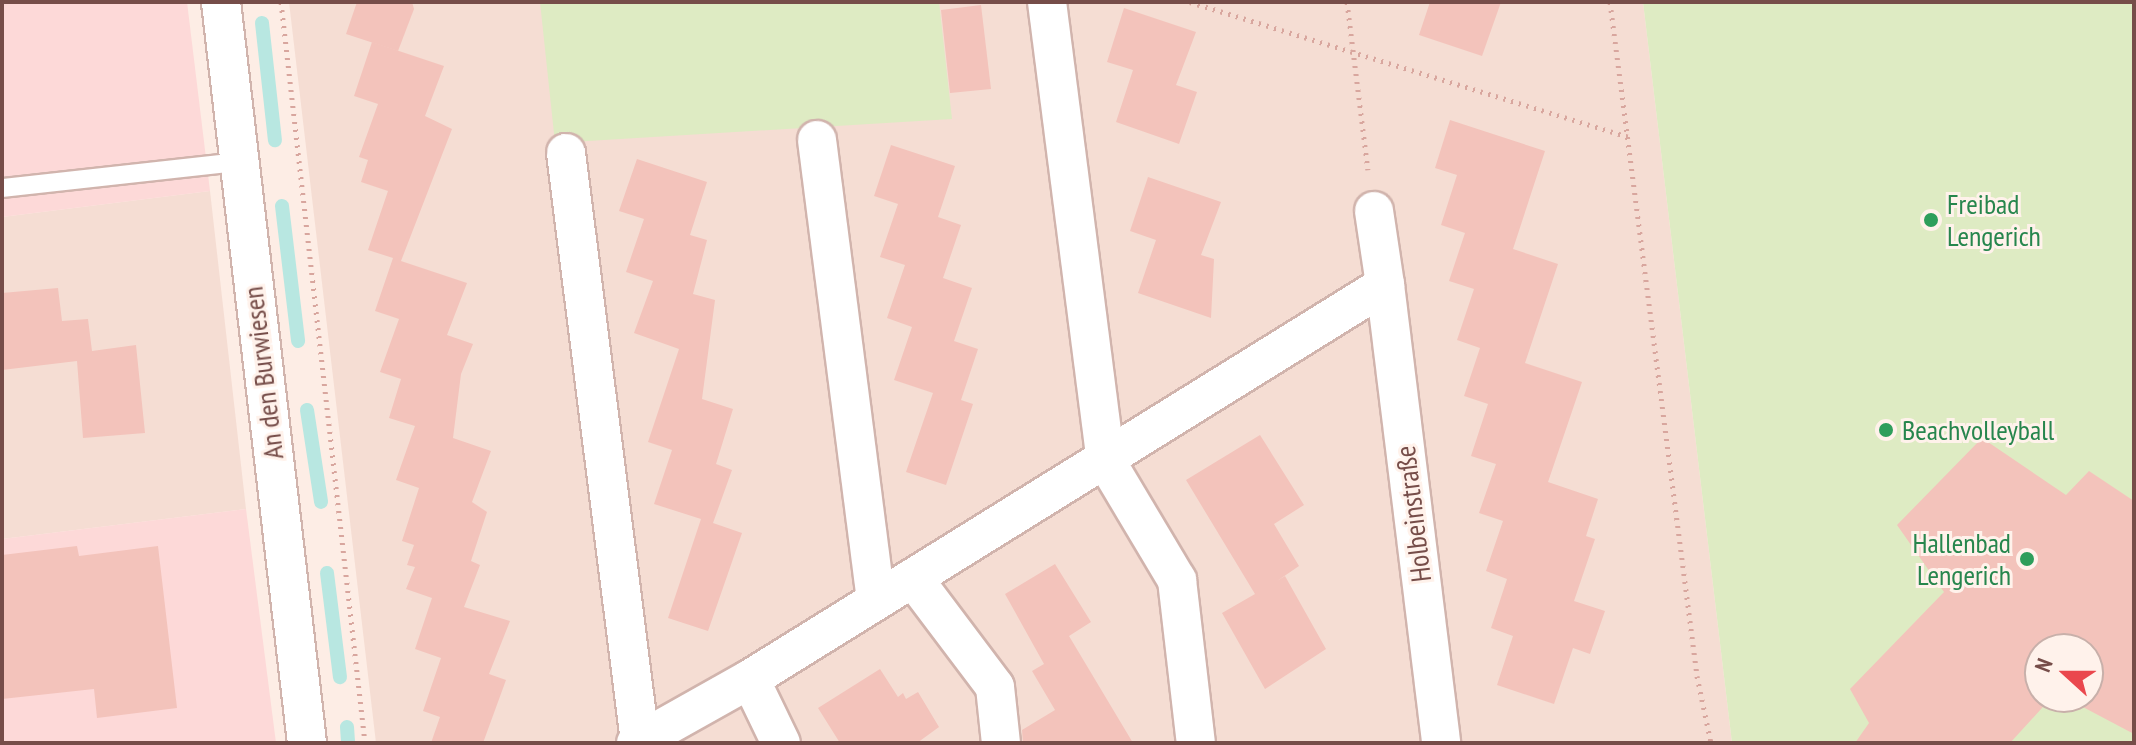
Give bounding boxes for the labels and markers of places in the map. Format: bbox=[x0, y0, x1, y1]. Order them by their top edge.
place label: Freibad Lengerich bbox=[1947, 187, 2041, 253]
marker: Freibad Lengerich bbox=[1922, 211, 1940, 229]
place label: Beachvolleyball bbox=[1902, 413, 2054, 447]
marker: Beachvolleyball bbox=[1877, 421, 1895, 439]
place label: Hallenbad Lengerich bbox=[1912, 526, 2011, 592]
marker: Hallenbad Lengerich bbox=[2018, 550, 2036, 568]

